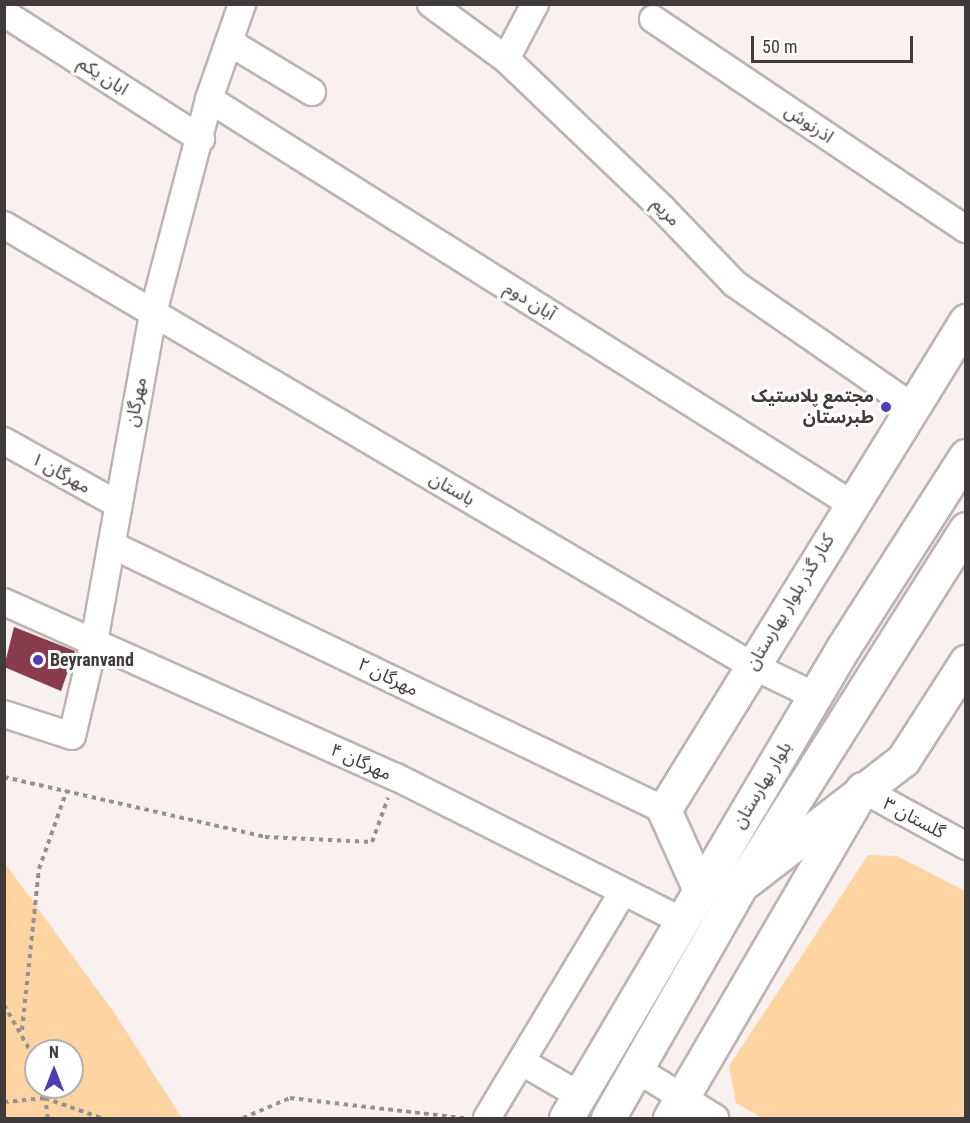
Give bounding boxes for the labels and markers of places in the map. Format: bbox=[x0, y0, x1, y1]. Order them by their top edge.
place label: مجتمع پلاستیک طبرستان bbox=[751, 386, 874, 428]
marker: مجتمع پلاستیک طبرستان bbox=[879, 400, 893, 414]
place label: Beyranvand bbox=[50, 649, 134, 671]
marker: Beyranvand bbox=[31, 653, 45, 667]

